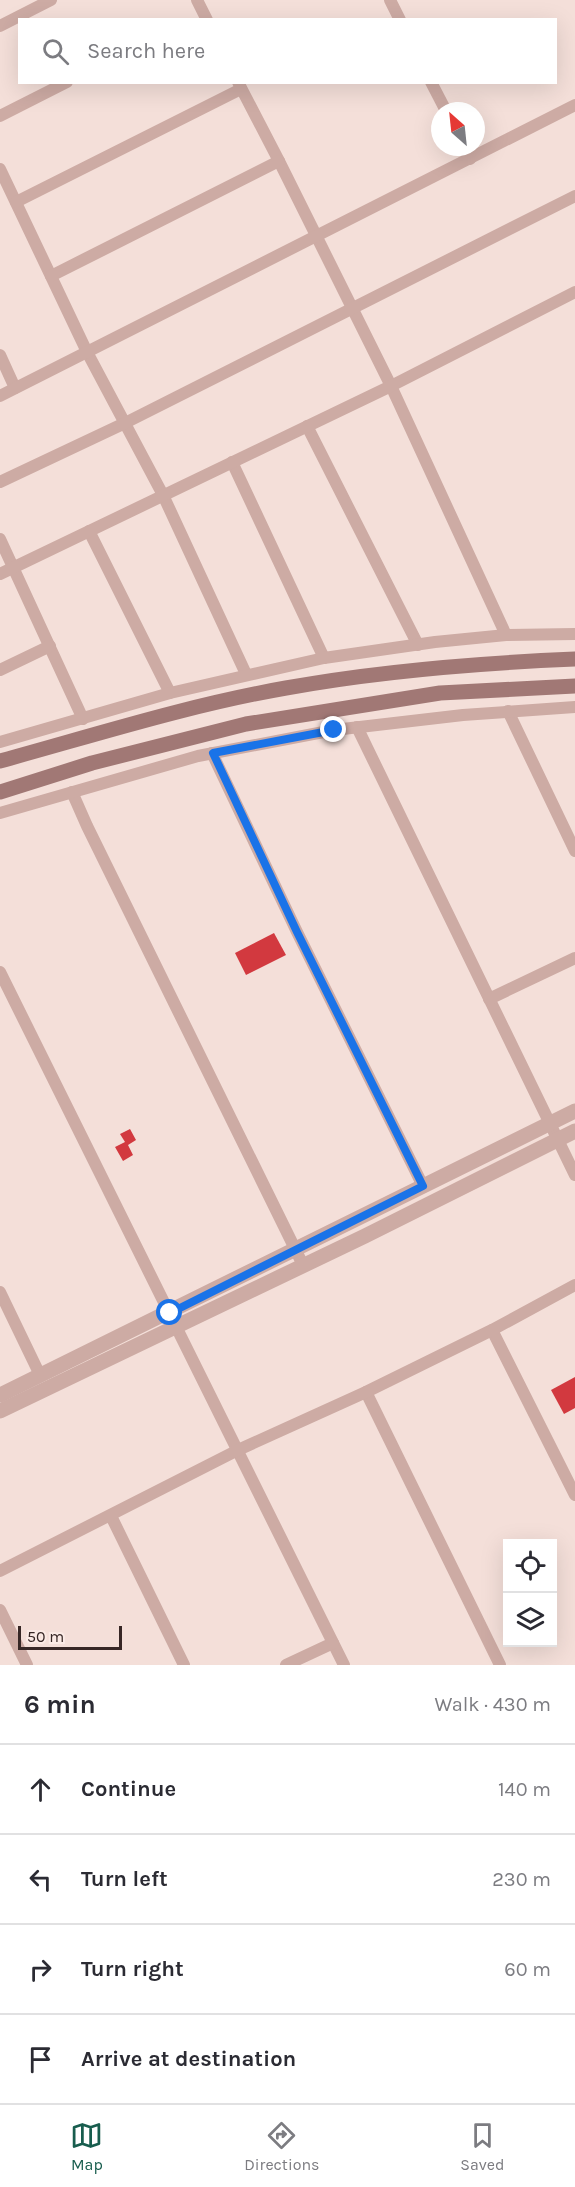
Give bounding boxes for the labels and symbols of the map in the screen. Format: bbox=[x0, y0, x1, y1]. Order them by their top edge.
north arrow bbox=[431, 102, 485, 156]
route end bbox=[320, 716, 346, 742]
route start bbox=[156, 1299, 182, 1325]
scale bar bbox=[18, 1623, 122, 1650]

